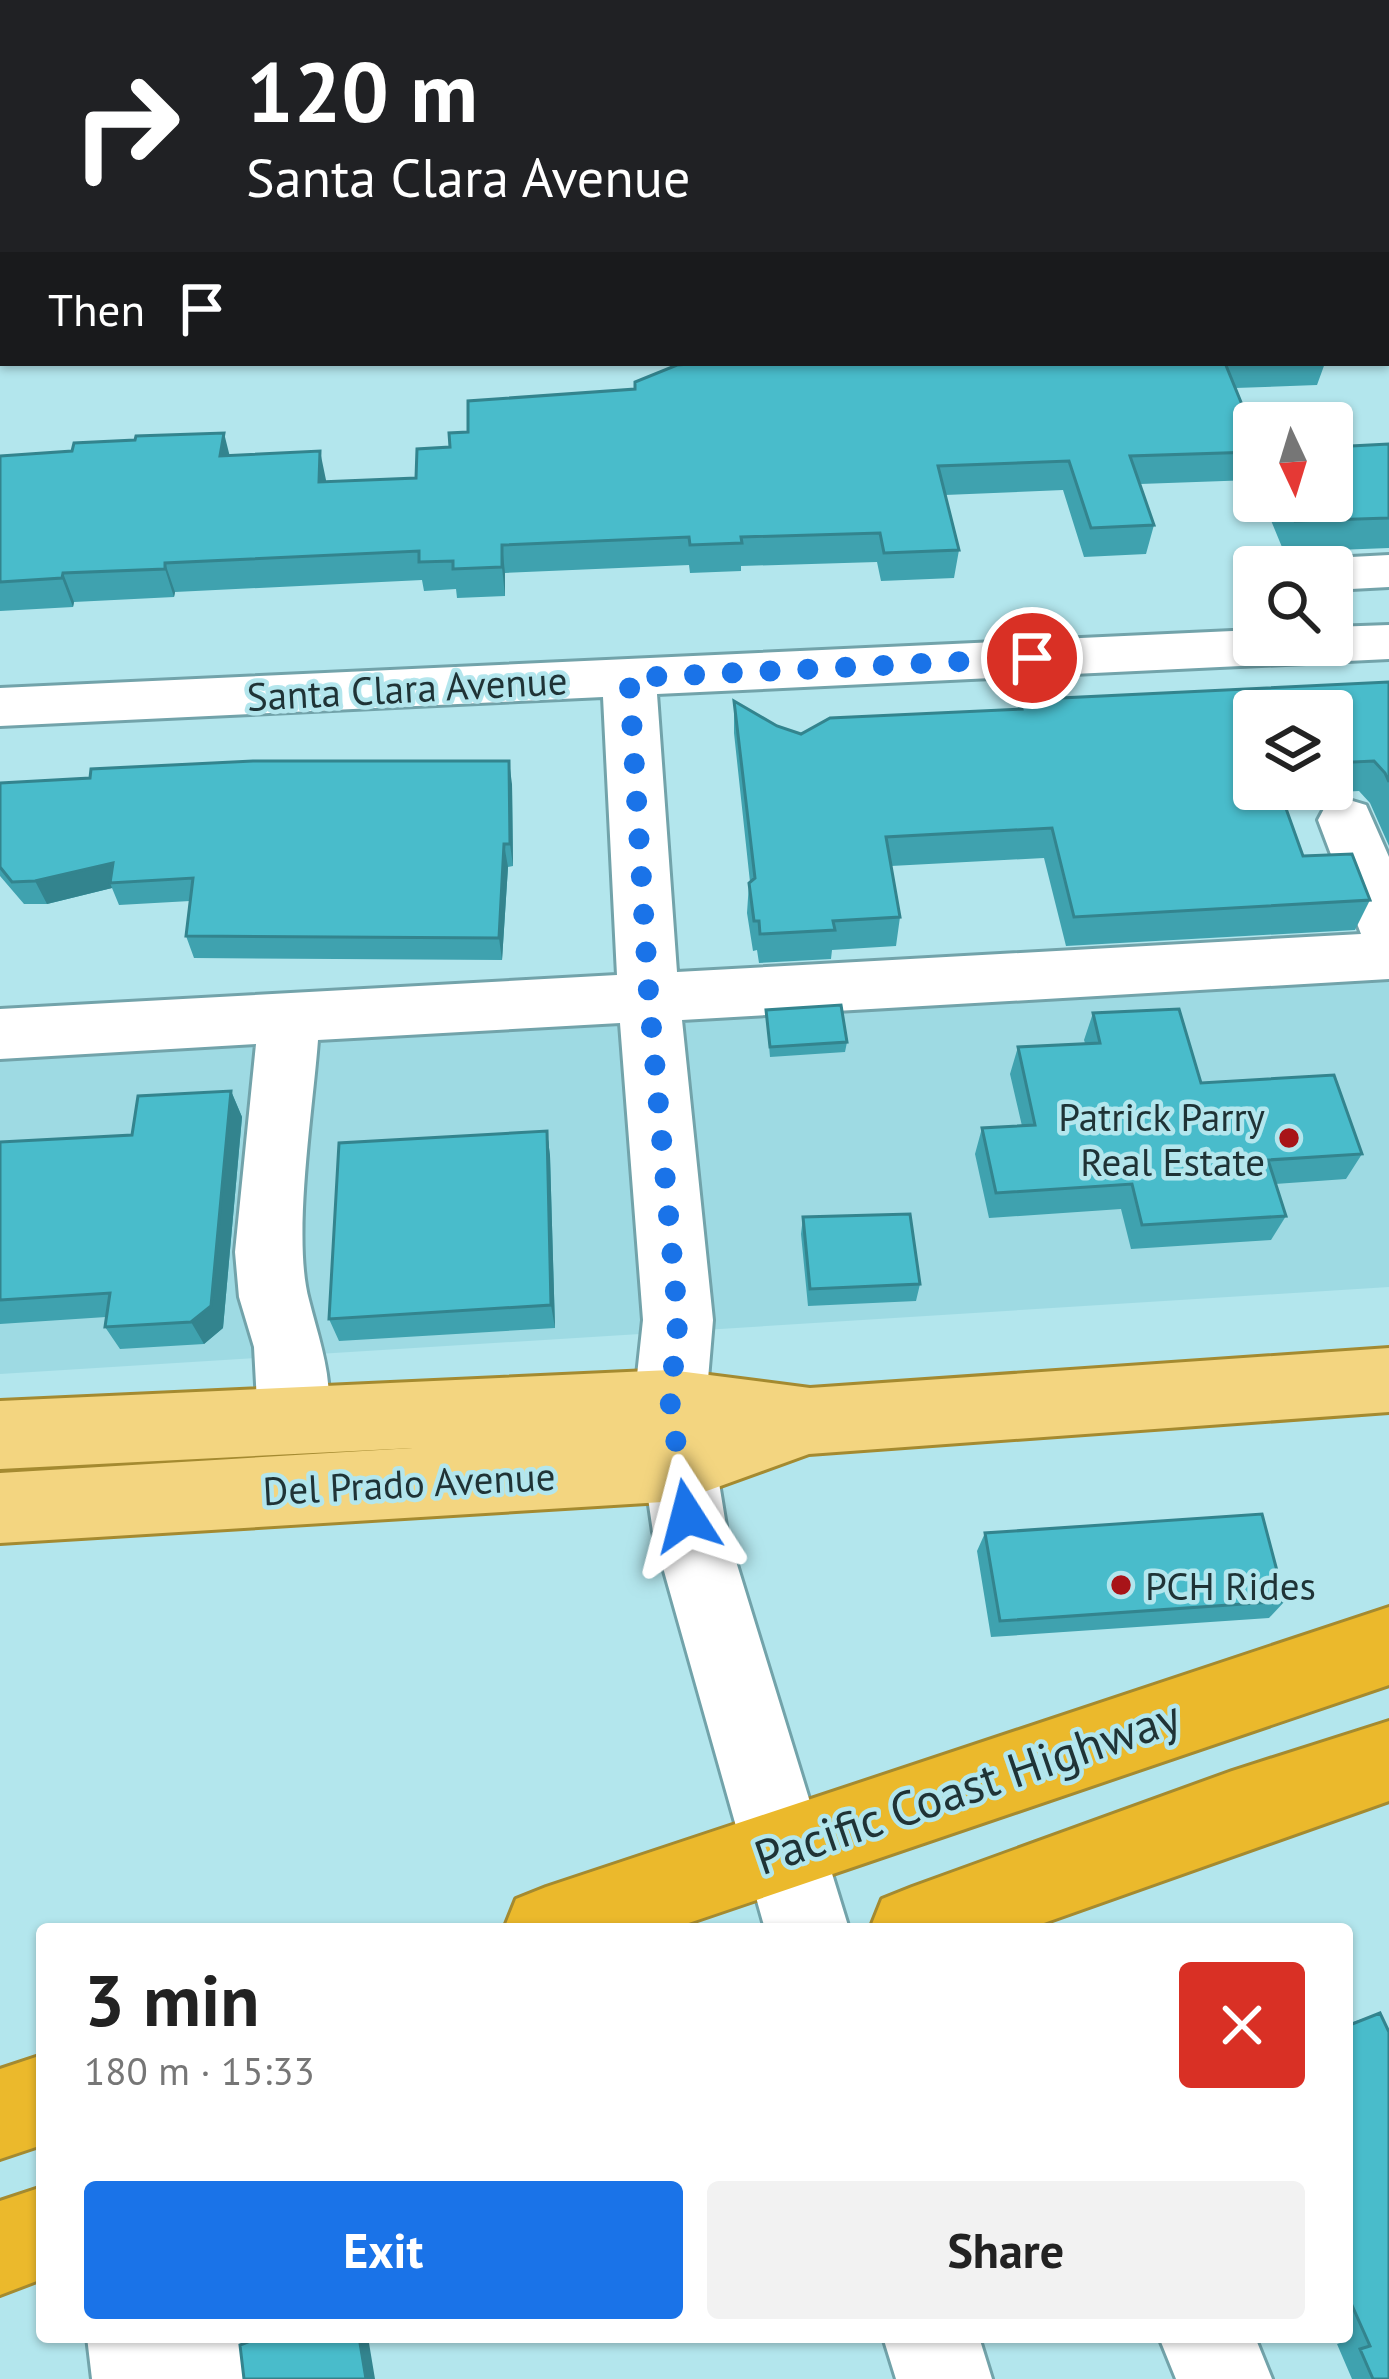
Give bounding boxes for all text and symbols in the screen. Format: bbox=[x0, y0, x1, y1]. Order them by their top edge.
text: 120 m bbox=[246, 36, 478, 145]
icon: right bbox=[48, 48, 204, 204]
text: Santa Clara Avenue bbox=[246, 142, 690, 212]
icon: arrive bbox=[169, 276, 235, 342]
text: Then bbox=[48, 280, 145, 338]
north arrow bbox=[1233, 402, 1353, 522]
map controls bbox=[1233, 402, 1353, 810]
button: search bbox=[1233, 546, 1353, 666]
pin bbox=[981, 607, 1083, 709]
icon: arrive bbox=[999, 625, 1065, 691]
street label: Santa Clara Avenue bbox=[245, 654, 569, 722]
button: layers bbox=[1233, 690, 1353, 810]
place label: Patrick Parry Real Estate bbox=[1058, 1091, 1265, 1187]
marker: Patrick Parry Real Estate bbox=[1276, 1125, 1302, 1151]
street label: Del Prado Avenue bbox=[261, 1450, 557, 1516]
position arrow bbox=[624, 1453, 750, 1579]
place label: PCH Rides bbox=[1145, 1560, 1316, 1611]
marker: PCH Rides bbox=[1108, 1572, 1134, 1598]
street label: Pacific Coast Highway bbox=[746, 1684, 1188, 1888]
text: 3 min bbox=[84, 1953, 260, 2046]
button: close bbox=[1179, 1962, 1305, 2088]
text: 180 m · 15:33 bbox=[84, 2045, 315, 2096]
button: Exit bbox=[84, 2181, 683, 2319]
button: Share bbox=[707, 2181, 1305, 2319]

